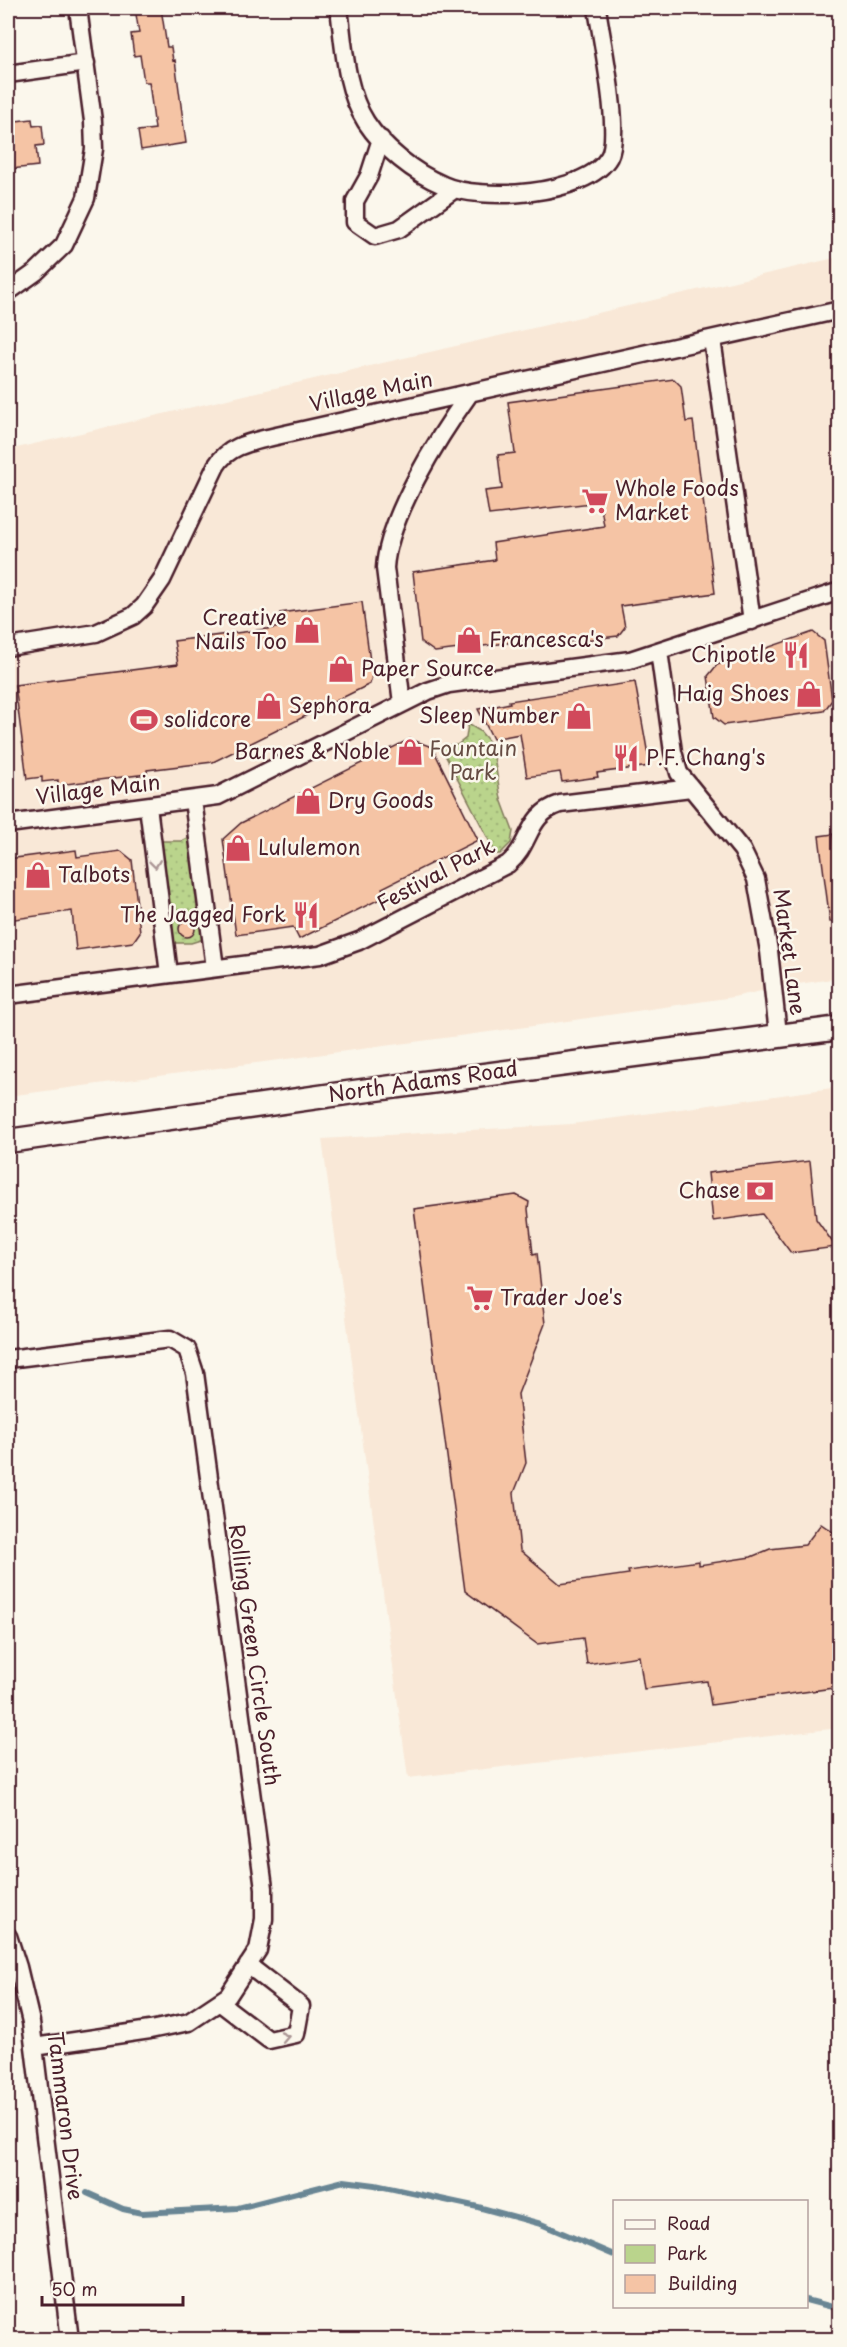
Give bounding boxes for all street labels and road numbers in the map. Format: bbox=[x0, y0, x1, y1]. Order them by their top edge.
street label: Village Main bbox=[306, 361, 435, 419]
street label: Village Main bbox=[34, 764, 162, 812]
street label: Festival Park bbox=[370, 828, 500, 918]
street label: Market Lane bbox=[766, 886, 816, 1017]
street label: North Adams Road bbox=[326, 1051, 519, 1109]
street label: Rolling Green Circle South bbox=[222, 1522, 290, 1788]
street label: Tammaron Drive bbox=[41, 2030, 93, 2202]

